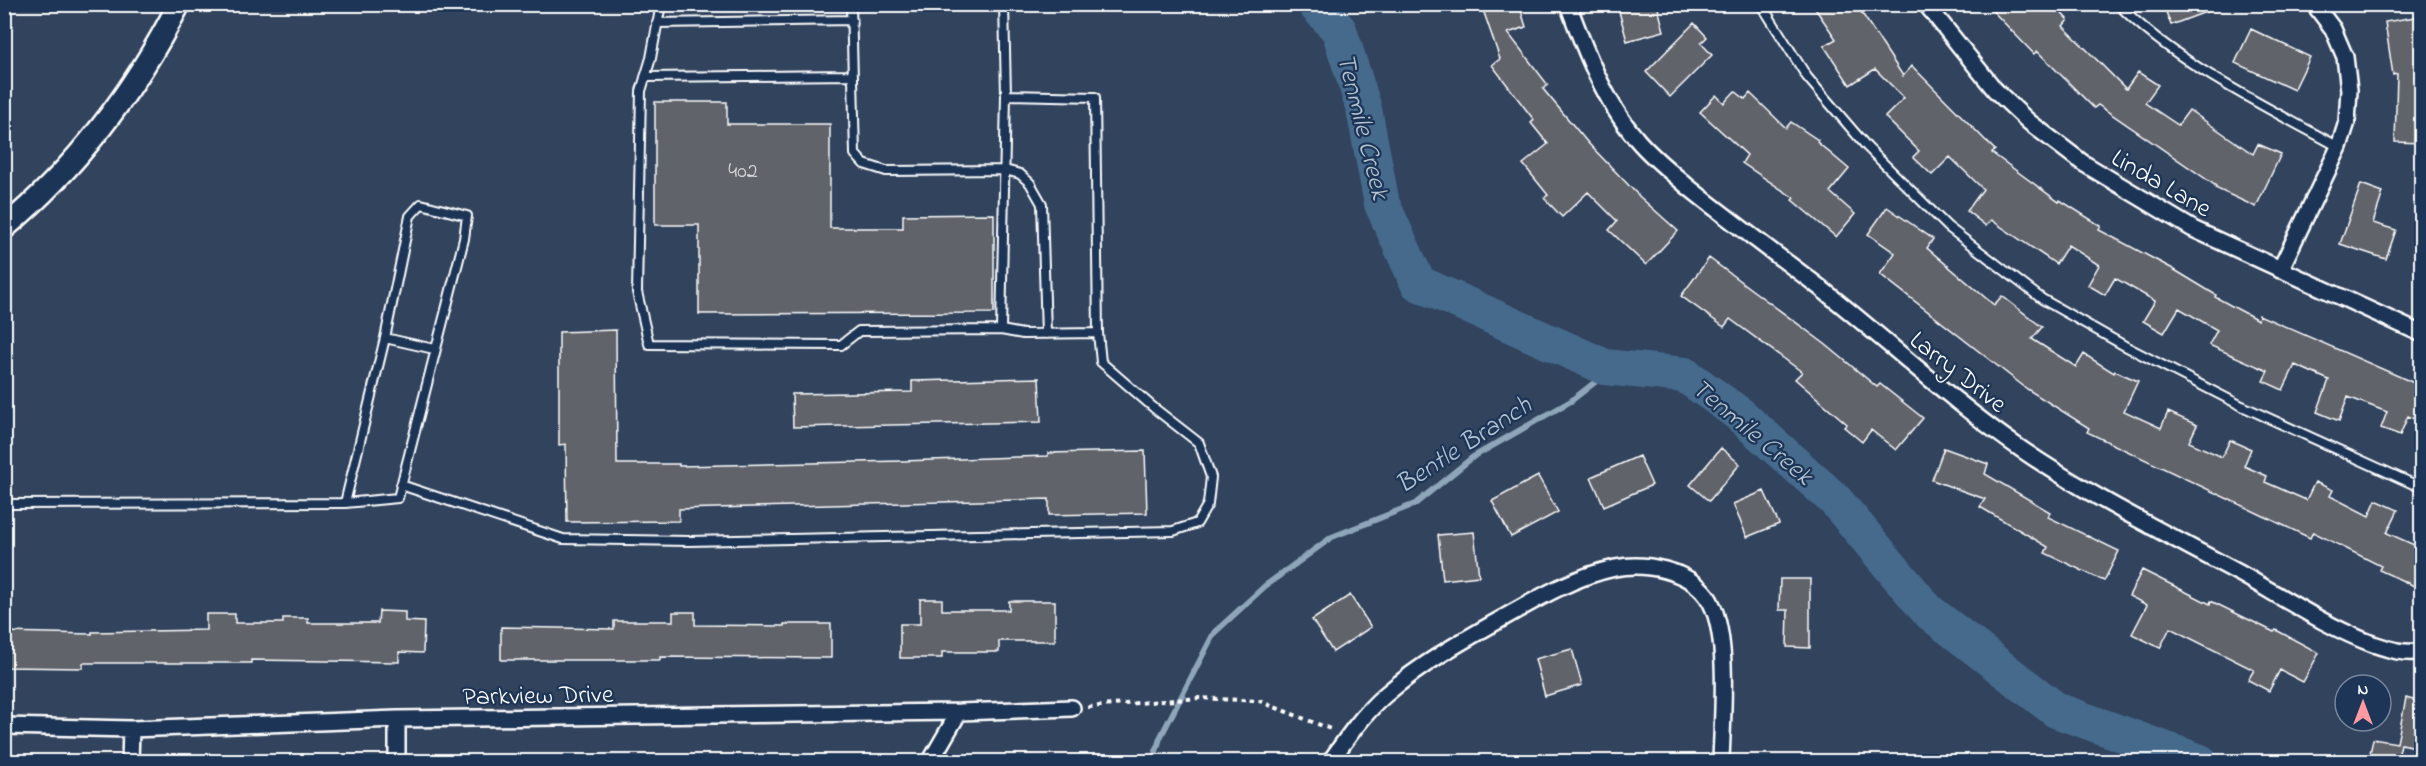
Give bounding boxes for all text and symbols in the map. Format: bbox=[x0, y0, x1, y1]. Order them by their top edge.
water label: Tenmile Creek bbox=[1325, 49, 1399, 205]
street label: Linda Lane bbox=[2103, 141, 2218, 229]
house number: 402 bbox=[728, 156, 758, 188]
street label: Larry Drive bbox=[1900, 323, 2014, 424]
water label: Tenmile Creek bbox=[1682, 370, 1822, 497]
water label: Bentle Branch bbox=[1389, 387, 1541, 505]
north arrow bbox=[2333, 673, 2393, 733]
street label: Parkview Drive bbox=[462, 677, 614, 717]
text: N bbox=[2358, 678, 2369, 702]

